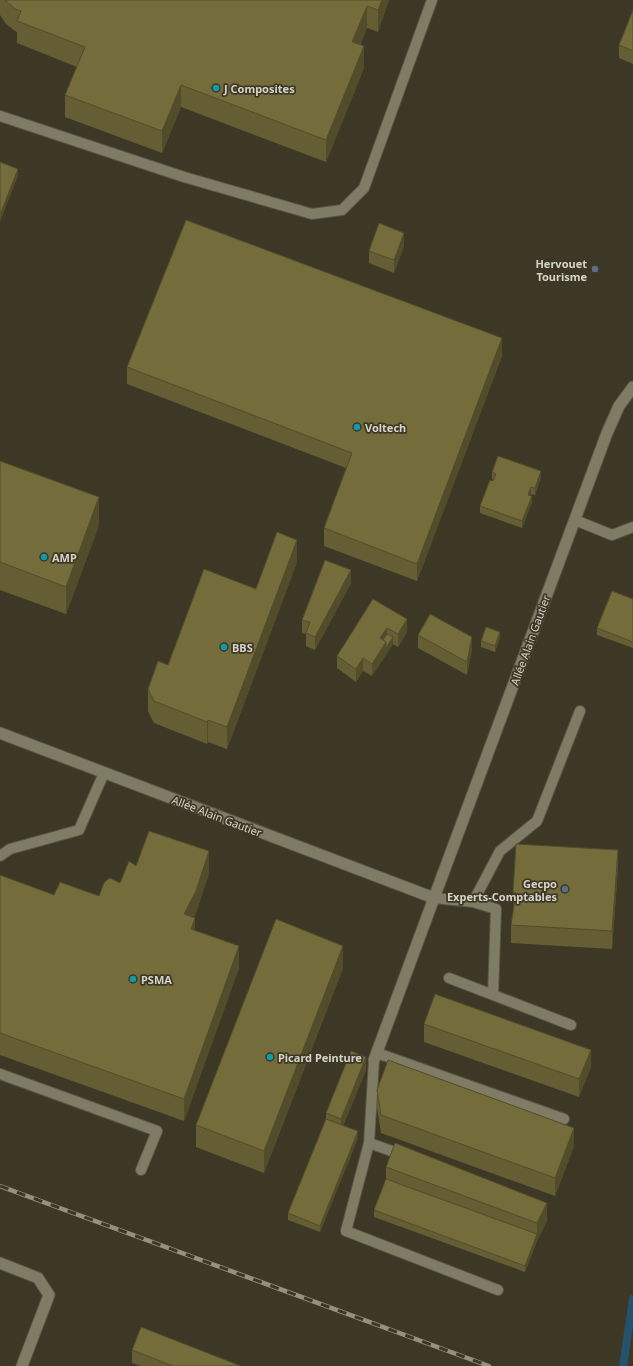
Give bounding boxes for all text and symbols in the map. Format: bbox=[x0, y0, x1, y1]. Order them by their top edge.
place label: J Composites bbox=[223, 81, 295, 96]
marker: J Composites bbox=[211, 83, 221, 93]
place label: Hervouet Tourisme bbox=[535, 256, 587, 284]
marker: Hervouet Tourisme bbox=[590, 264, 600, 274]
place label: Voltech bbox=[365, 420, 406, 435]
marker: Voltech bbox=[352, 422, 362, 432]
place label: AMP bbox=[52, 550, 77, 565]
marker: AMP bbox=[39, 552, 49, 562]
street label: Allée Alain Gautier bbox=[507, 592, 553, 687]
place label: BBS bbox=[232, 640, 253, 655]
marker: BBS bbox=[219, 642, 229, 652]
street label: Allée Alain Gautier bbox=[170, 792, 264, 840]
place label: Gecpo Experts-Comptables bbox=[447, 876, 557, 904]
marker: Gecpo Experts-Comptables bbox=[560, 884, 570, 894]
place label: PSMA bbox=[141, 972, 172, 987]
marker: PSMA bbox=[128, 974, 138, 984]
place label: Picard Peinture bbox=[278, 1050, 362, 1065]
marker: Picard Peinture bbox=[265, 1052, 275, 1062]

